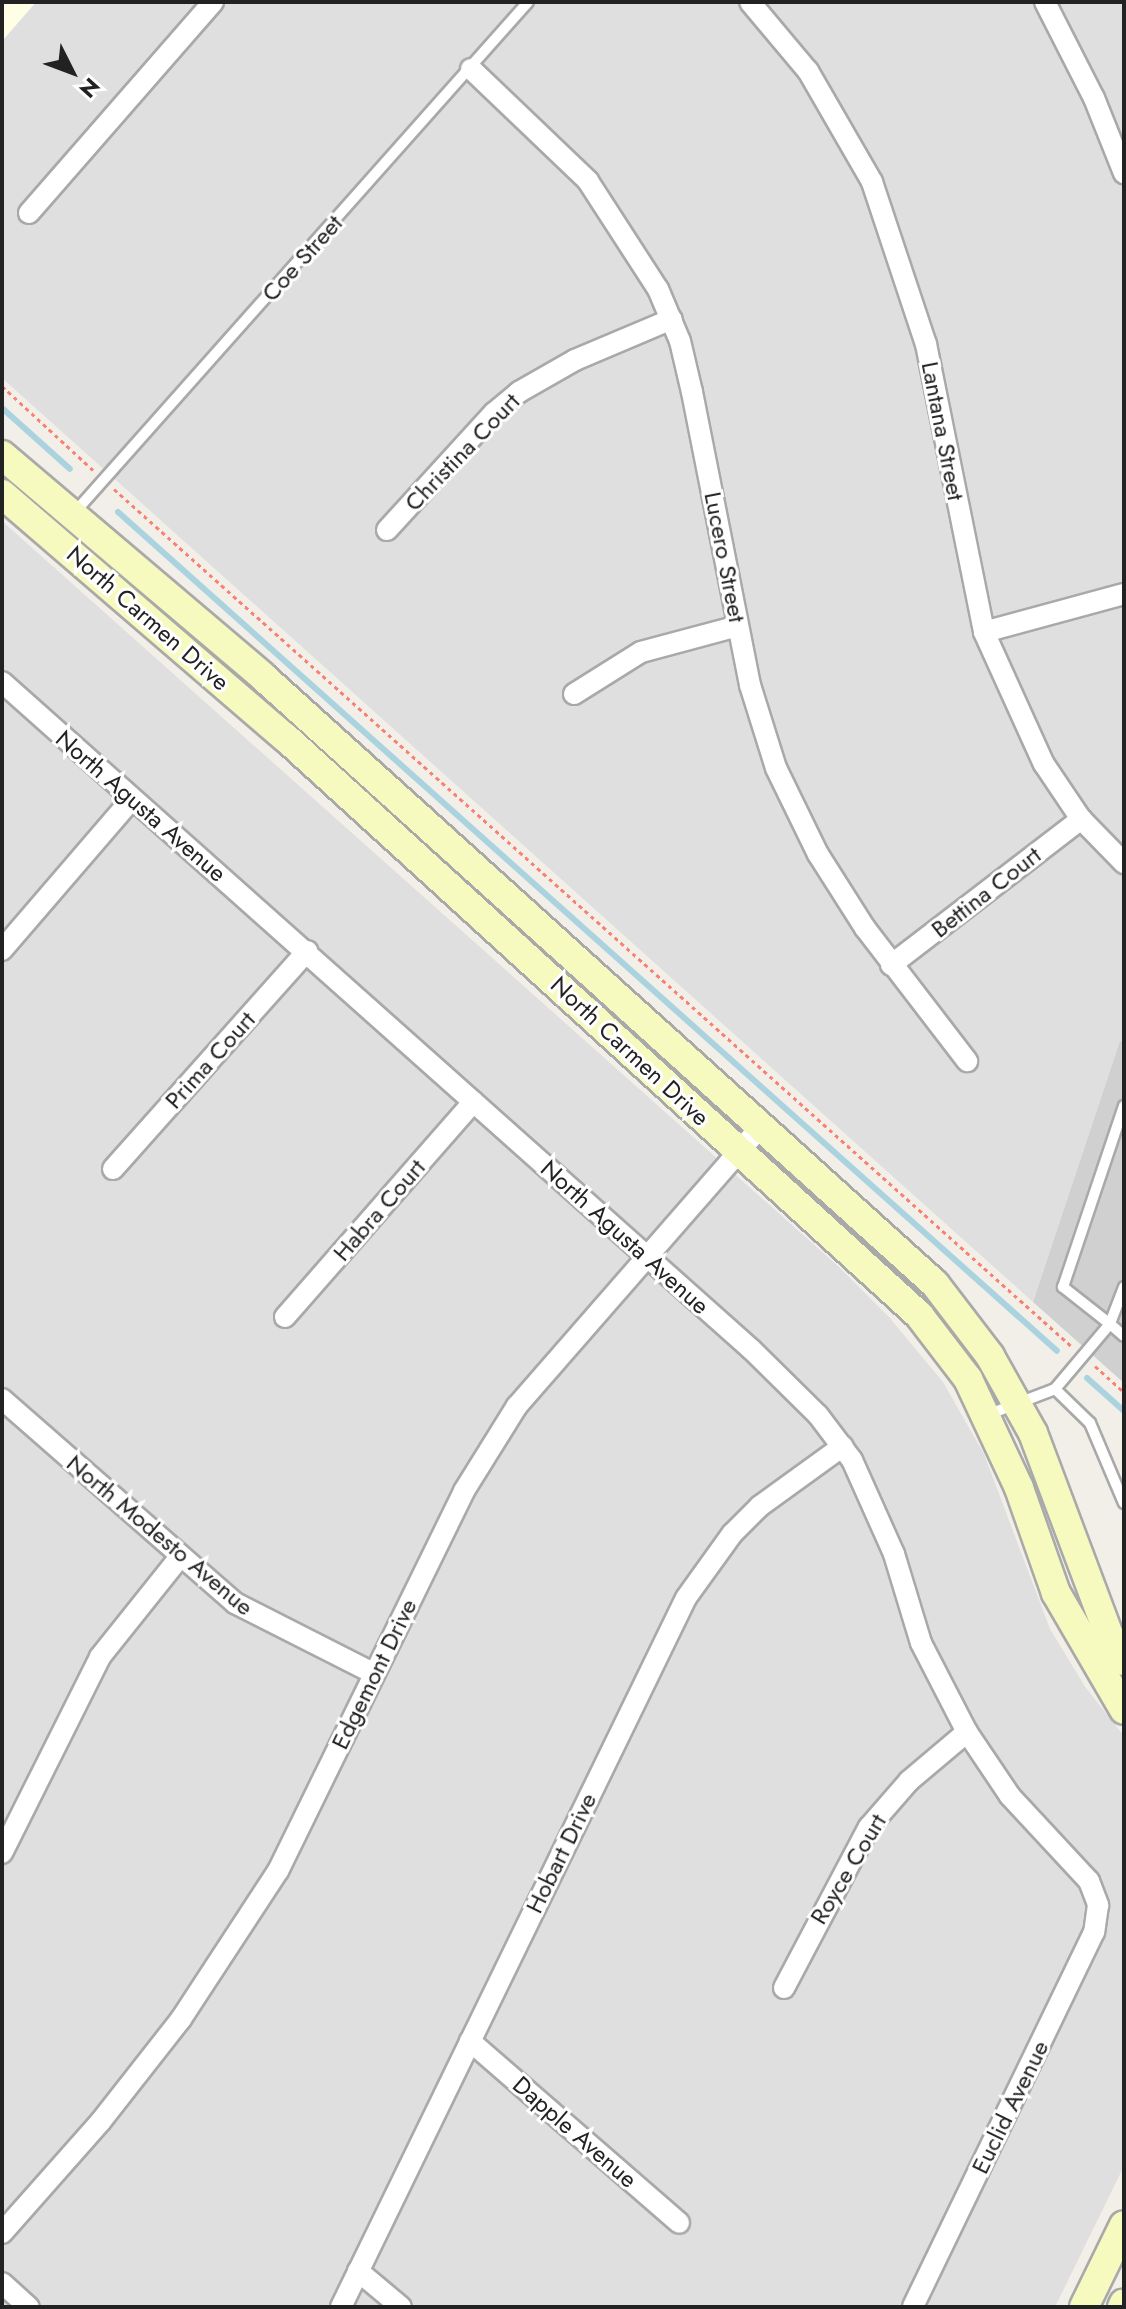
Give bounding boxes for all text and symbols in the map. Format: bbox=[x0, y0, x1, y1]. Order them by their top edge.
north arrow bbox=[32, 32, 112, 112]
text: N bbox=[72, 71, 108, 105]
street label: Coe Street bbox=[256, 209, 348, 307]
street label: Lantana Street bbox=[915, 359, 971, 503]
street label: Christina Court bbox=[399, 387, 525, 517]
street label: Lucero Street bbox=[698, 489, 752, 625]
street label: North Carmen Drive bbox=[61, 540, 235, 696]
street label: North Agusta Avenue bbox=[50, 724, 232, 888]
street label: Bettina Court bbox=[926, 840, 1046, 944]
street label: North Carmen Drive bbox=[545, 970, 715, 1132]
street label: Prima Court bbox=[159, 1005, 261, 1115]
street label: Habra Court bbox=[327, 1153, 431, 1267]
street label: North Agusta Avenue bbox=[535, 1154, 715, 1320]
street label: North Modesto Avenue bbox=[61, 1449, 259, 1621]
street label: Edgemont Drive bbox=[325, 1594, 423, 1754]
street label: Hobart Drive bbox=[520, 1788, 602, 1918]
street label: Royce Court bbox=[804, 1809, 892, 1929]
street label: Euclid Avenue bbox=[965, 2036, 1055, 2178]
street label: Dapple Avenue bbox=[507, 2070, 643, 2194]

